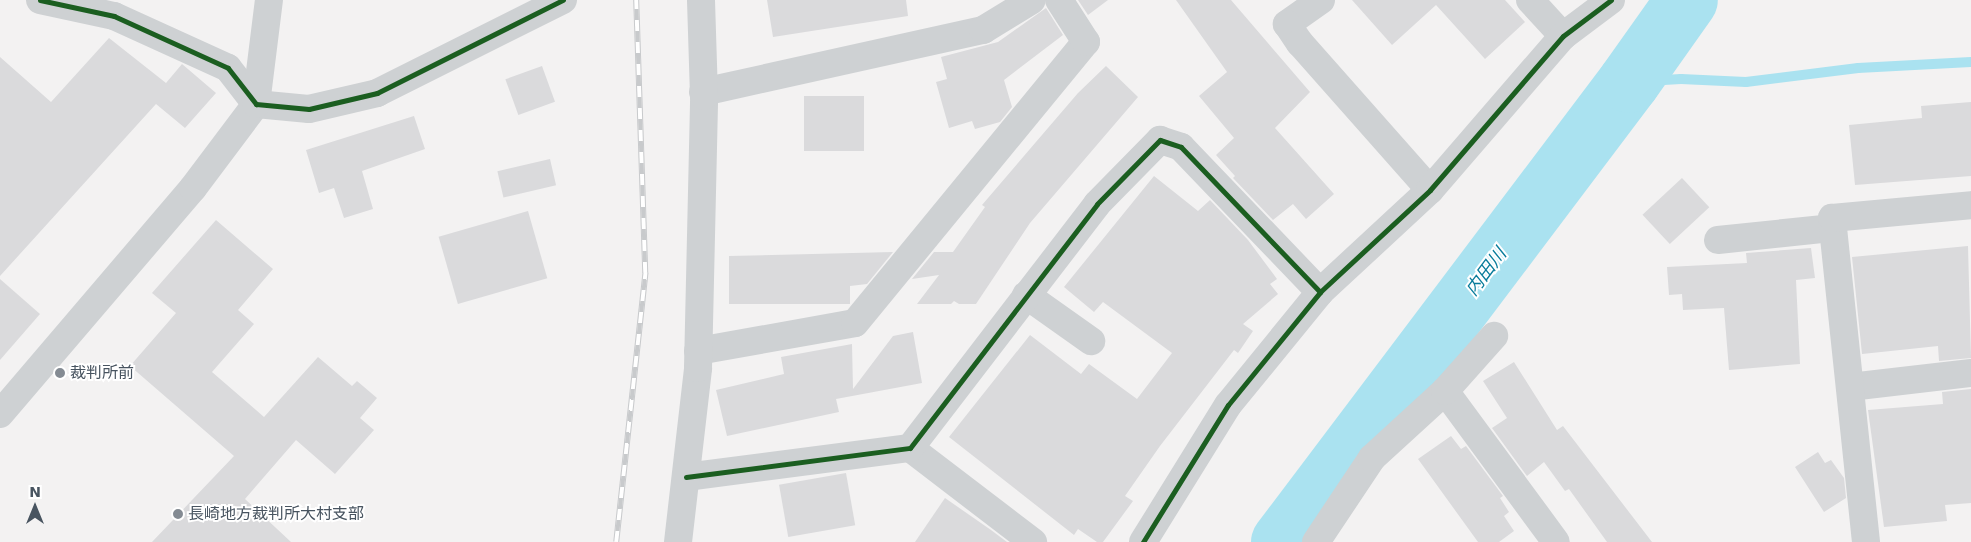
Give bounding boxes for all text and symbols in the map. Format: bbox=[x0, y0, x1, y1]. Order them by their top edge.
water label: 内田川 bbox=[1461, 244, 1511, 300]
place label: 裁判所前 bbox=[70, 363, 134, 383]
marker: 裁判所前 bbox=[54, 367, 66, 379]
north arrow bbox=[10, 482, 60, 532]
text: N bbox=[29, 484, 41, 500]
place label: 長崎地方裁判所大村支部 bbox=[188, 504, 364, 524]
marker: 長崎地方裁判所大村支部 bbox=[172, 508, 184, 520]

